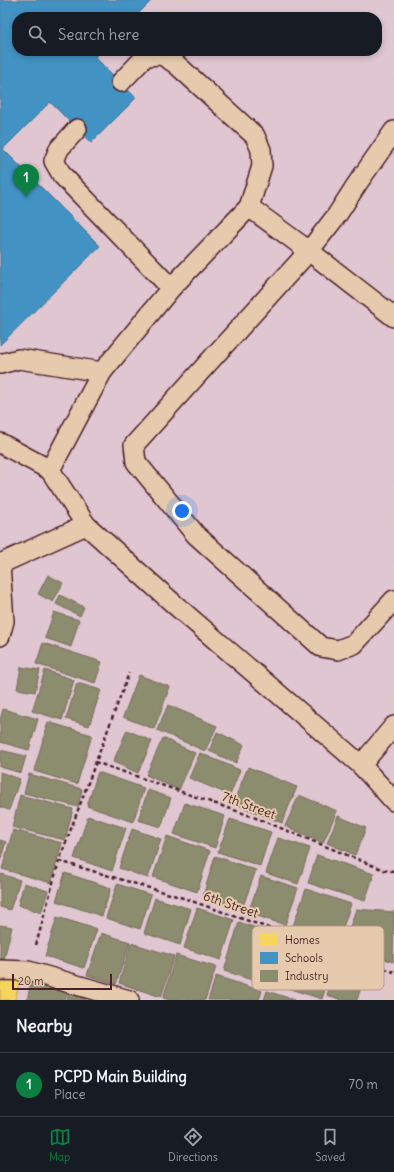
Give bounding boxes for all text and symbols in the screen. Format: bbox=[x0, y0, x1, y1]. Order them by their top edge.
search box bbox=[12, 12, 382, 56]
icon: search bbox=[26, 23, 48, 45]
text: Search here bbox=[58, 25, 139, 44]
pin: 1 bbox=[13, 164, 39, 197]
your location bbox=[172, 501, 192, 521]
street label: 7th Street bbox=[220, 788, 279, 823]
street label: 6th Street bbox=[201, 887, 261, 922]
legend bbox=[252, 926, 384, 990]
text: Homes bbox=[285, 933, 320, 947]
text: Schools bbox=[285, 951, 323, 965]
text: Industry bbox=[285, 969, 328, 983]
scale bar bbox=[12, 972, 112, 991]
text: 20 m bbox=[18, 974, 44, 988]
text: Nearby bbox=[16, 1015, 72, 1037]
text: PCPD Main Building bbox=[54, 1067, 187, 1086]
text: 1 bbox=[26, 1076, 32, 1093]
text: 70 m bbox=[349, 1076, 378, 1093]
text: Place bbox=[54, 1086, 85, 1103]
tab: Map bbox=[49, 1126, 71, 1164]
tab: Directions bbox=[168, 1126, 218, 1164]
tab: Saved bbox=[315, 1126, 345, 1164]

